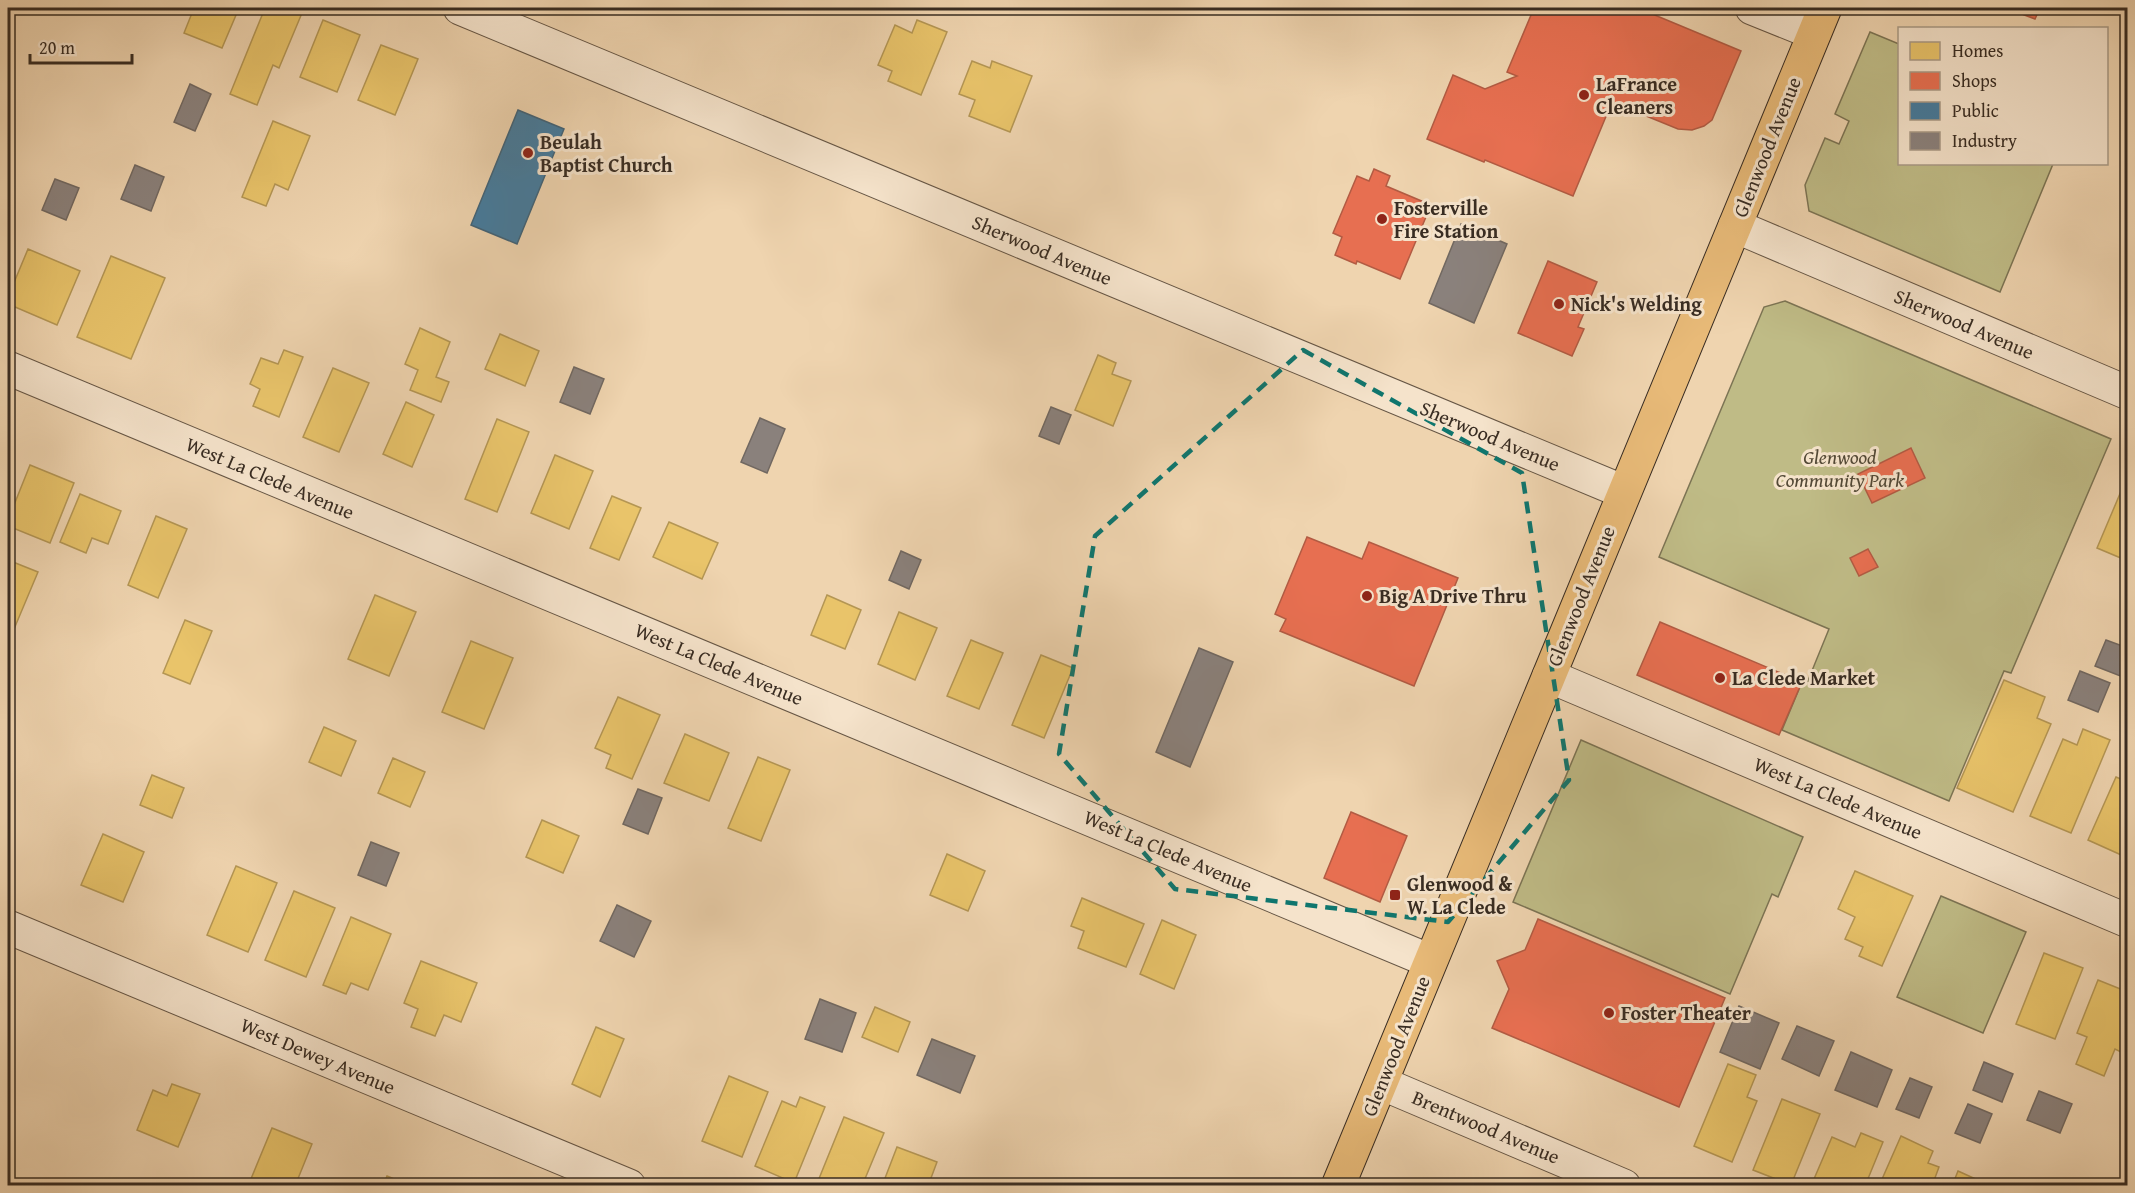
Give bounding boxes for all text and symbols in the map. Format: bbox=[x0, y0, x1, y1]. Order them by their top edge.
scale bar bbox=[30, 27, 132, 65]
legend bbox=[1898, 27, 2108, 165]
text: 20 m bbox=[39, 34, 75, 61]
text: Homes bbox=[1952, 37, 2003, 64]
text: Shops bbox=[1952, 67, 1997, 94]
place label: LaFrance Cleaners bbox=[1596, 69, 1677, 121]
street label: Glenwood Avenue bbox=[1725, 72, 1808, 221]
marker: LaFrance Cleaners bbox=[1577, 88, 1591, 102]
text: Public bbox=[1952, 97, 1999, 124]
place label: Beulah Baptist Church bbox=[540, 127, 673, 179]
text: Industry bbox=[1952, 127, 2017, 154]
marker: Beulah Baptist Church bbox=[521, 146, 535, 160]
place label: Fosterville Fire Station bbox=[1394, 193, 1498, 245]
street label: Sherwood Avenue bbox=[968, 207, 1117, 292]
marker: Fosterville Fire Station bbox=[1375, 212, 1389, 226]
street label: Sherwood Avenue bbox=[1890, 281, 2039, 366]
place label: Nick's Welding bbox=[1571, 289, 1702, 318]
marker: Nick's Welding bbox=[1552, 297, 1566, 311]
street label: Sherwood Avenue bbox=[1416, 393, 1565, 478]
street label: West La Clede Avenue bbox=[181, 429, 359, 526]
park label: Glenwood Community Park bbox=[1776, 442, 1905, 494]
street label: Glenwood Avenue bbox=[1539, 521, 1622, 670]
place label: Big A Drive Thru bbox=[1379, 581, 1527, 610]
marker: Big A Drive Thru bbox=[1360, 589, 1374, 603]
street label: West La Clede Avenue bbox=[630, 615, 808, 712]
place label: La Clede Market bbox=[1732, 663, 1876, 692]
marker: La Clede Market bbox=[1713, 671, 1727, 685]
street label: West La Clede Avenue bbox=[1749, 749, 1927, 846]
street label: West La Clede Avenue bbox=[1079, 802, 1257, 899]
place label: Glenwood & W. La Clede bbox=[1407, 869, 1513, 921]
marker: Glenwood & W. La Clede bbox=[1388, 888, 1402, 902]
street label: Glenwood Avenue bbox=[1354, 971, 1437, 1120]
place label: Foster Theater bbox=[1621, 998, 1751, 1027]
marker: Foster Theater bbox=[1602, 1006, 1616, 1020]
street label: West Dewey Avenue bbox=[236, 1010, 400, 1101]
street label: Brentwood Avenue bbox=[1408, 1082, 1564, 1171]

